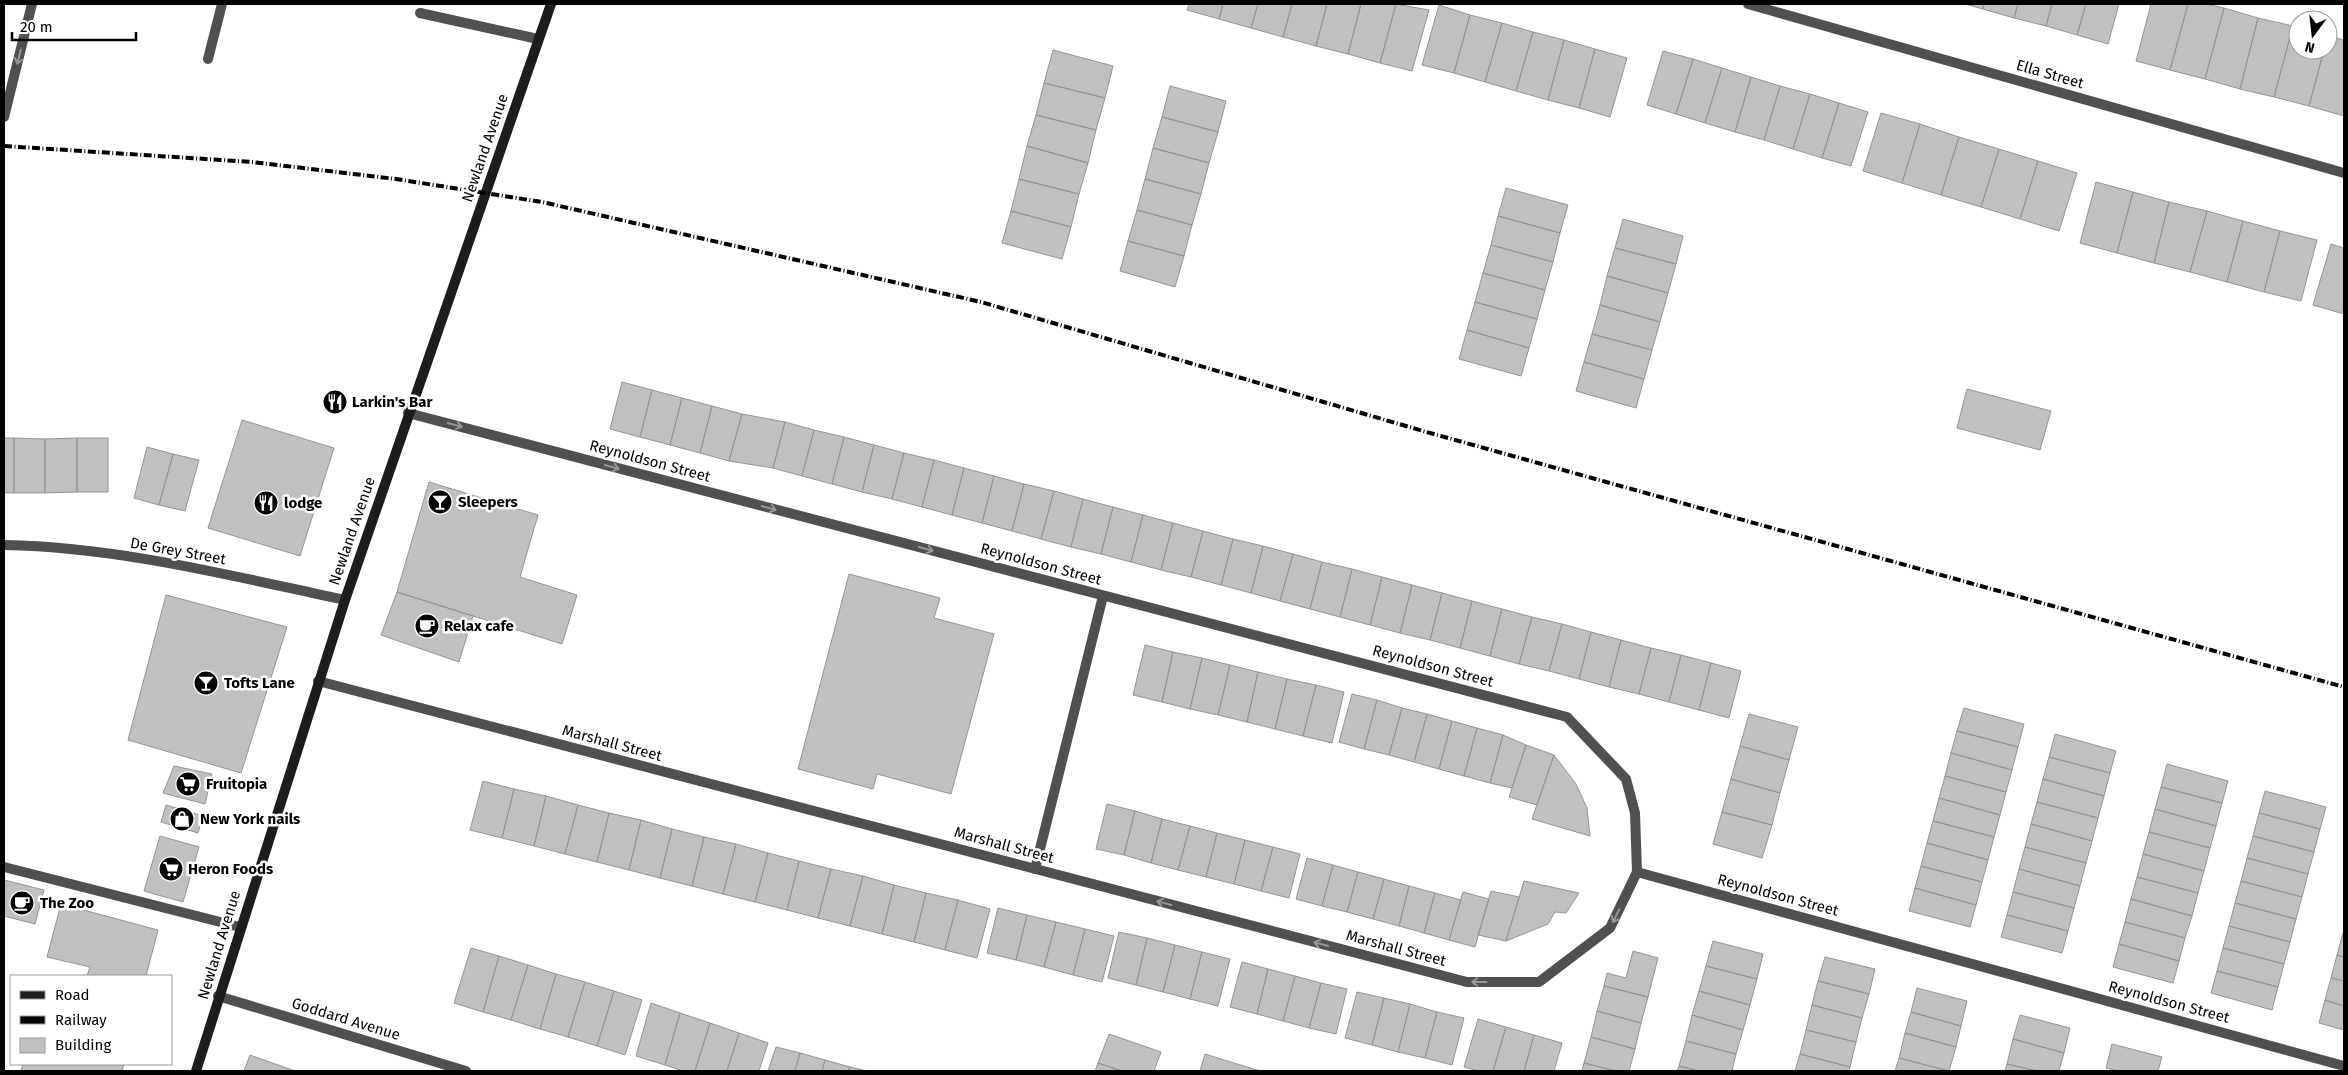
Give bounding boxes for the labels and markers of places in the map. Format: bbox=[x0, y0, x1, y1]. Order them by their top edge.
restaurant icon: Larkin's Bar bbox=[322, 389, 348, 415]
place label: Larkin's Bar bbox=[352, 393, 433, 411]
bar icon: Sleepers bbox=[427, 489, 453, 515]
restaurant icon: lodge bbox=[253, 490, 279, 516]
place label: Sleepers bbox=[458, 493, 518, 511]
place label: lodge bbox=[284, 494, 322, 512]
cafe icon: Relax cafe bbox=[414, 613, 440, 639]
place label: Relax cafe bbox=[444, 617, 514, 635]
bar icon: Tofts Lane bbox=[193, 670, 219, 696]
place label: Tofts Lane bbox=[224, 674, 295, 692]
supermarket icon: Fruitopia bbox=[175, 771, 201, 797]
place label: Fruitopia bbox=[206, 775, 267, 793]
shop icon: New York nails bbox=[169, 806, 195, 832]
place label: New York nails bbox=[200, 810, 300, 828]
supermarket icon: Heron Foods bbox=[158, 856, 184, 882]
place label: Heron Foods bbox=[188, 860, 273, 878]
cafe icon: The Zoo bbox=[9, 890, 35, 916]
place label: The Zoo bbox=[40, 894, 94, 912]

